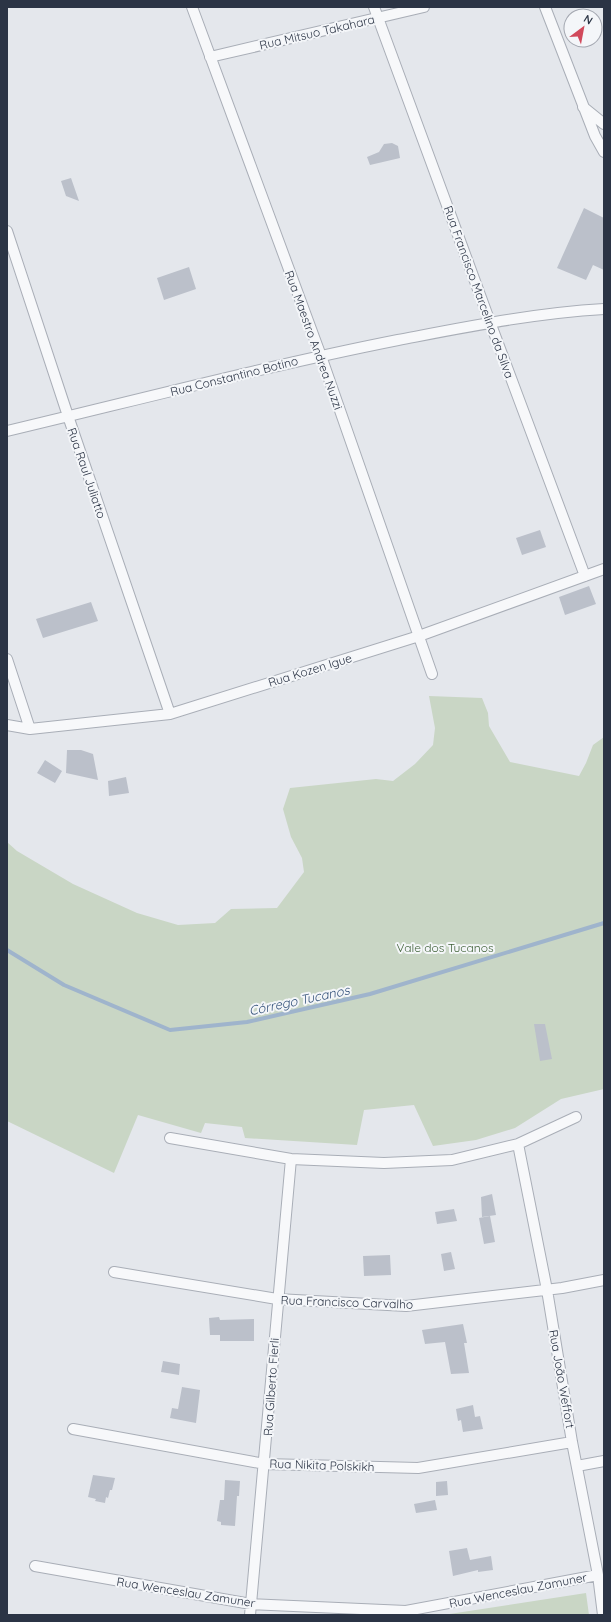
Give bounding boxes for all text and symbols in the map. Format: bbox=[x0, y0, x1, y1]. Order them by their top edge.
north arrow bbox=[563, 8, 603, 48]
street label: Rua Mitsuo Takahara bbox=[258, 11, 376, 53]
text: N bbox=[581, 11, 595, 28]
street label: Rua Francisco Marcelino da Silva bbox=[441, 204, 517, 380]
street label: Rua Maestro Andrea Nuzzi bbox=[282, 268, 346, 412]
street label: Rua Constantino Botino bbox=[169, 353, 299, 399]
street label: Rua Raul Juliatto bbox=[64, 426, 110, 520]
street label: Rua Kozen Igue bbox=[266, 650, 354, 690]
park label: Vale dos Tucanos bbox=[396, 940, 494, 955]
water label: Córrego Tucanos bbox=[247, 981, 352, 1018]
street label: Rua Francisco Carvalho bbox=[280, 1292, 414, 1312]
street label: Rua João Weffort bbox=[546, 1328, 578, 1430]
street label: Rua Gilberto Fierli bbox=[260, 1337, 282, 1437]
street label: Rua Nikita Polskikh bbox=[269, 1456, 375, 1474]
street label: Rua Wenceslau Zamuner bbox=[448, 1569, 589, 1611]
street label: Rua Wenceslau Zamuner bbox=[116, 1574, 257, 1610]

